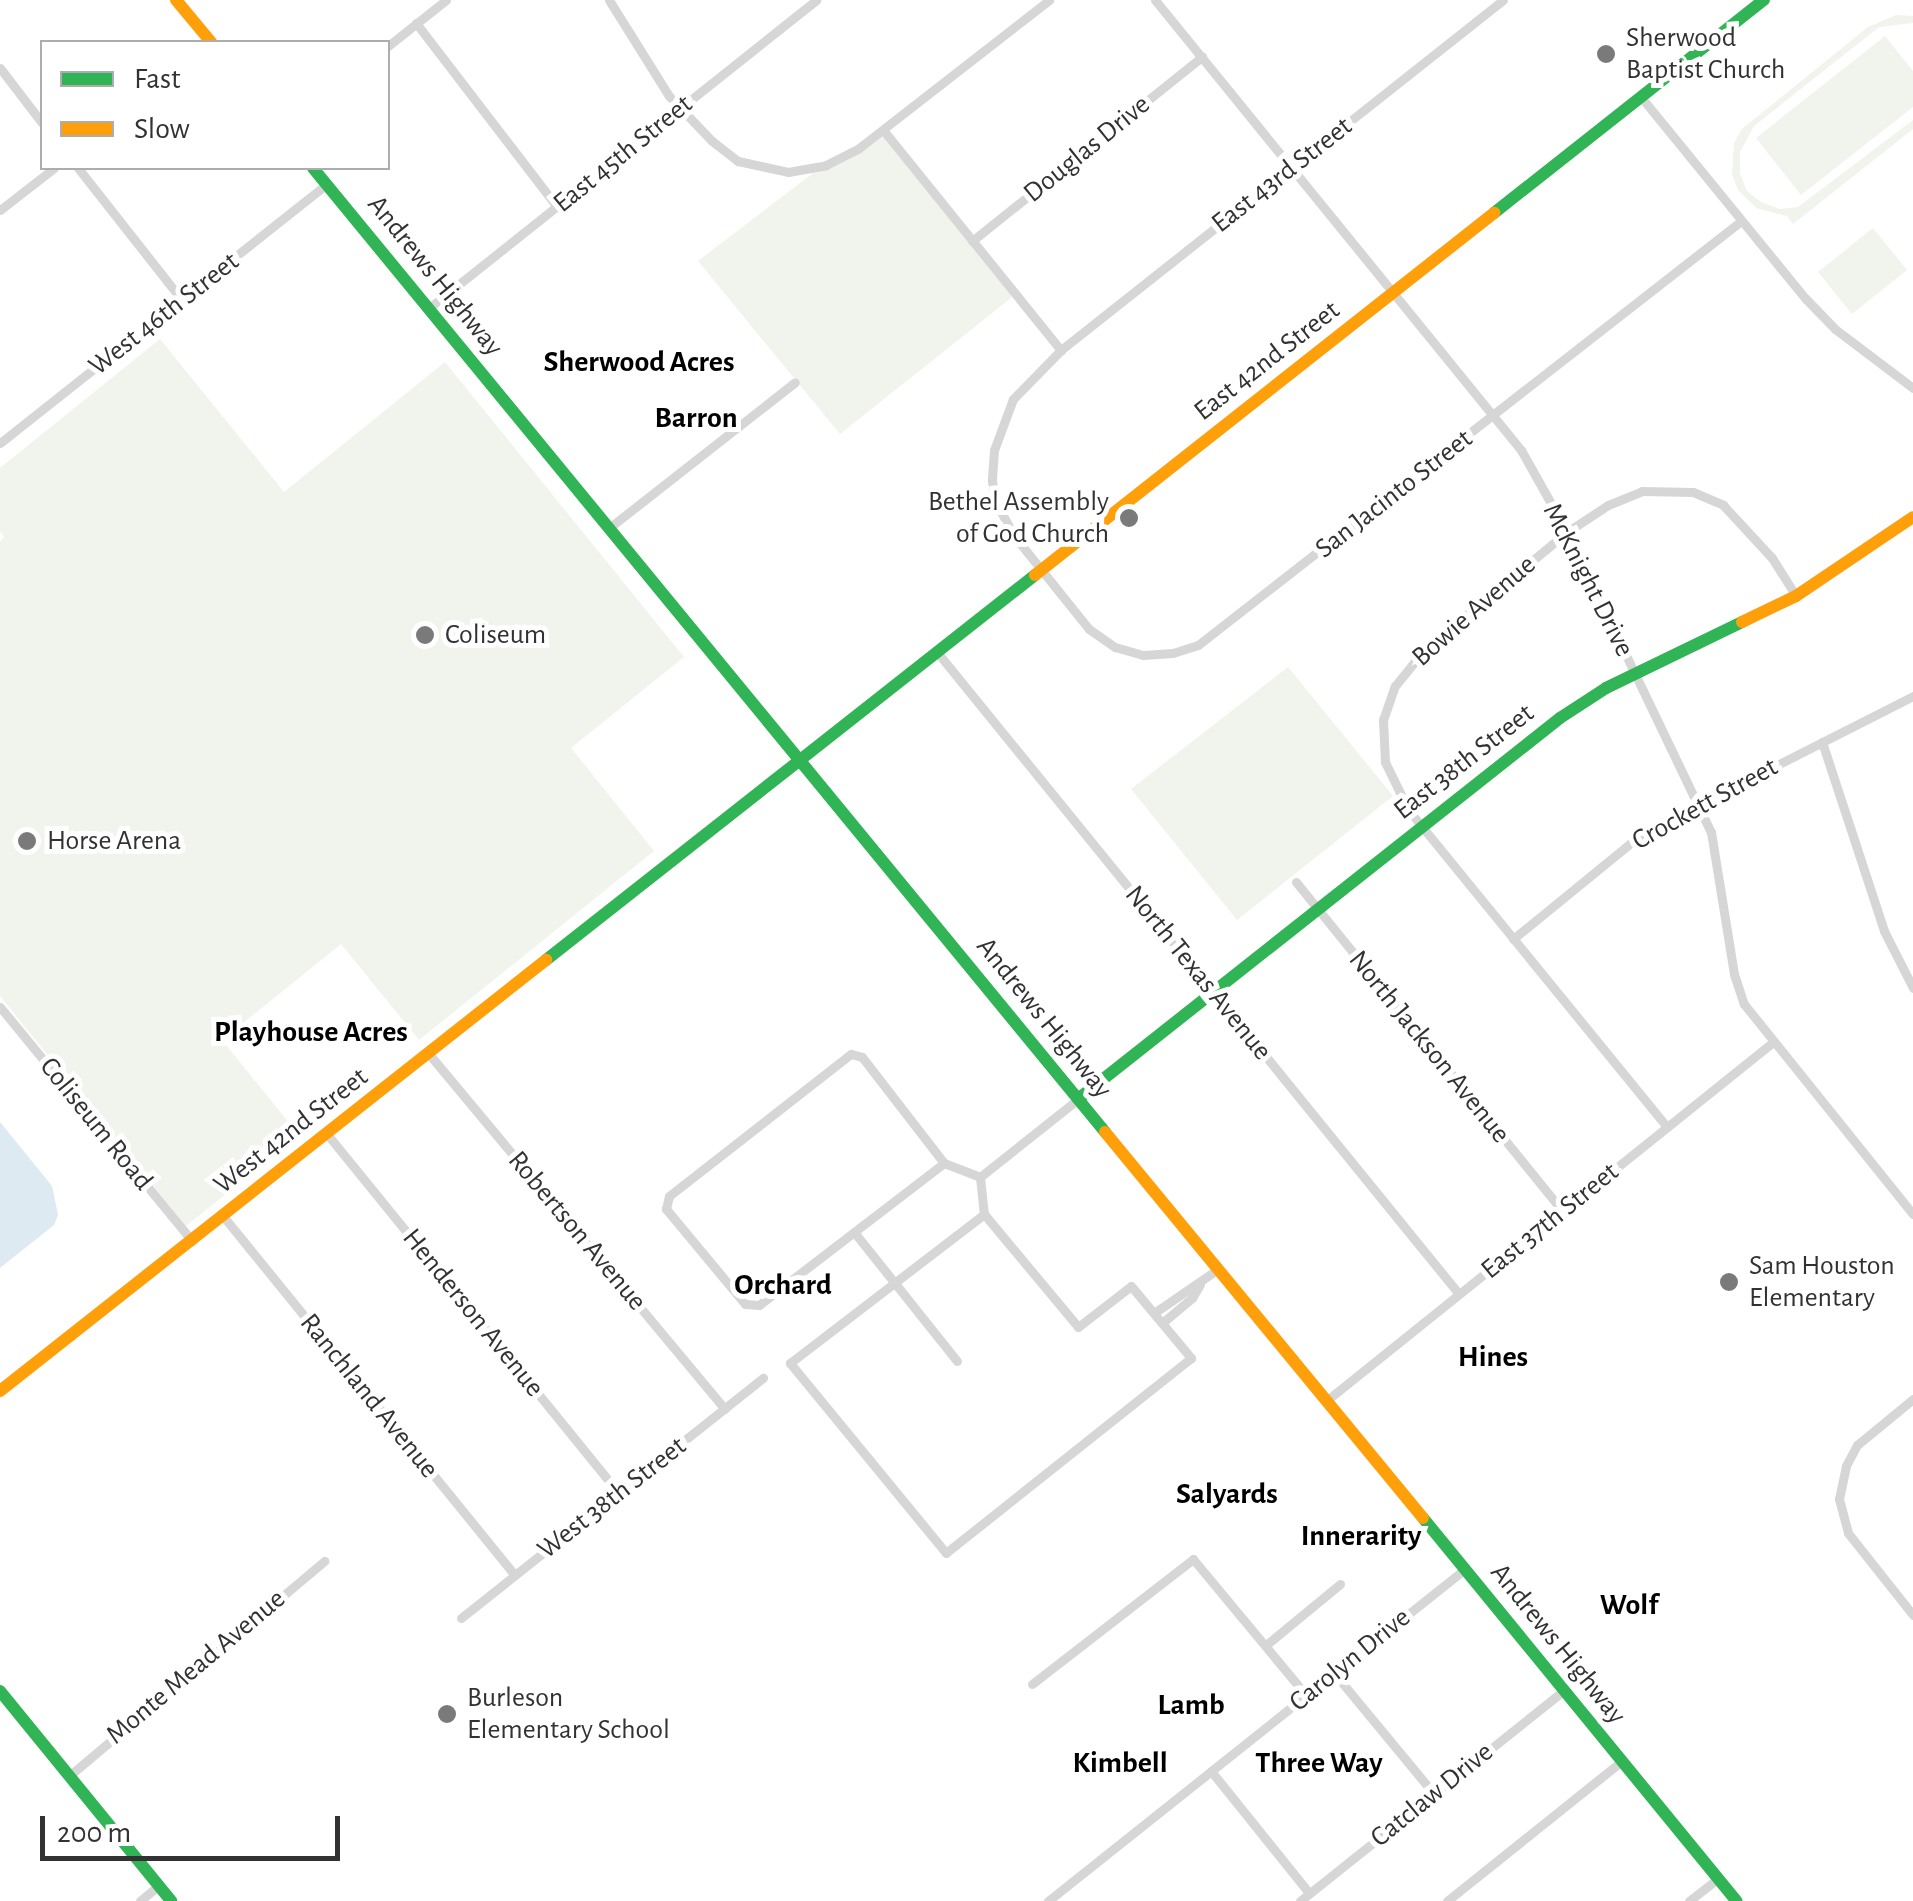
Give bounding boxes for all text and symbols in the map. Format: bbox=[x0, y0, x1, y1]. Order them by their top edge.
place label: Sherwood Baptist Church bbox=[1626, 21, 1785, 87]
legend bbox=[40, 40, 390, 170]
marker: Sherwood Baptist Church bbox=[1595, 43, 1617, 65]
text: Fast bbox=[134, 64, 181, 94]
street label: East 45th Street bbox=[547, 88, 699, 220]
street label: Douglas Drive bbox=[1017, 88, 1157, 210]
street label: East 43rd Street bbox=[1205, 110, 1359, 240]
text: Slow bbox=[134, 114, 190, 144]
street label: Andrews Highway bbox=[360, 189, 510, 363]
street label: West 46th Street bbox=[82, 245, 246, 383]
street label: East 42nd Street bbox=[1188, 294, 1346, 428]
district label: Sherwood Acres bbox=[543, 344, 735, 380]
district label: Barron bbox=[654, 400, 738, 436]
street label: San Jacinto Street bbox=[1309, 422, 1479, 566]
place label: Bethel Assembly of God Church bbox=[928, 485, 1109, 551]
street label: McKnight Drive bbox=[1535, 498, 1641, 662]
marker: Bethel Assembly of God Church bbox=[1118, 507, 1140, 529]
street label: Bowie Avenue bbox=[1405, 548, 1543, 674]
place label: Coliseum bbox=[445, 618, 546, 652]
marker: Coliseum bbox=[414, 624, 436, 646]
street label: East 38th Street bbox=[1387, 697, 1541, 827]
street label: Crockett Street bbox=[1626, 750, 1784, 858]
place label: Horse Arena bbox=[47, 824, 181, 858]
marker: Horse Arena bbox=[16, 830, 38, 852]
street label: North Texas Avenue bbox=[1117, 879, 1279, 1067]
street label: Andrews Highway bbox=[969, 931, 1119, 1105]
street label: North Jackson Avenue bbox=[1341, 944, 1517, 1150]
district label: Playhouse Acres bbox=[214, 1014, 408, 1050]
street label: Coliseum Road bbox=[32, 1051, 160, 1197]
street label: West 42nd Street bbox=[207, 1060, 375, 1202]
street label: Robertson Avenue bbox=[500, 1144, 654, 1318]
street label: East 37th Street bbox=[1475, 1155, 1625, 1287]
street label: Henderson Avenue bbox=[395, 1222, 551, 1404]
place label: Sam Houston Elementary bbox=[1749, 1249, 1895, 1315]
district label: Orchard bbox=[734, 1267, 832, 1303]
marker: Sam Houston Elementary bbox=[1718, 1271, 1740, 1293]
street label: Ranchland Avenue bbox=[292, 1307, 446, 1485]
district label: Hines bbox=[1458, 1339, 1528, 1375]
street label: West 38th Street bbox=[531, 1430, 693, 1566]
district label: Salyards bbox=[1176, 1476, 1278, 1512]
district label: Innerarity bbox=[1301, 1518, 1421, 1554]
street label: Andrews Highway bbox=[1483, 1557, 1633, 1731]
street label: Monte Mead Avenue bbox=[100, 1582, 292, 1752]
district label: Wolf bbox=[1600, 1587, 1658, 1623]
street label: Carolyn Drive bbox=[1283, 1601, 1417, 1719]
place label: Burleson Elementary School bbox=[467, 1681, 670, 1747]
district label: Lamb bbox=[1157, 1687, 1225, 1723]
marker: Burleson Elementary School bbox=[436, 1703, 458, 1725]
street label: Catclaw Drive bbox=[1364, 1735, 1500, 1855]
district label: Kimbell bbox=[1072, 1745, 1168, 1781]
district label: Three Way bbox=[1255, 1745, 1383, 1781]
scale bar bbox=[45, 1796, 345, 1858]
text: 200 m bbox=[57, 1818, 131, 1848]

